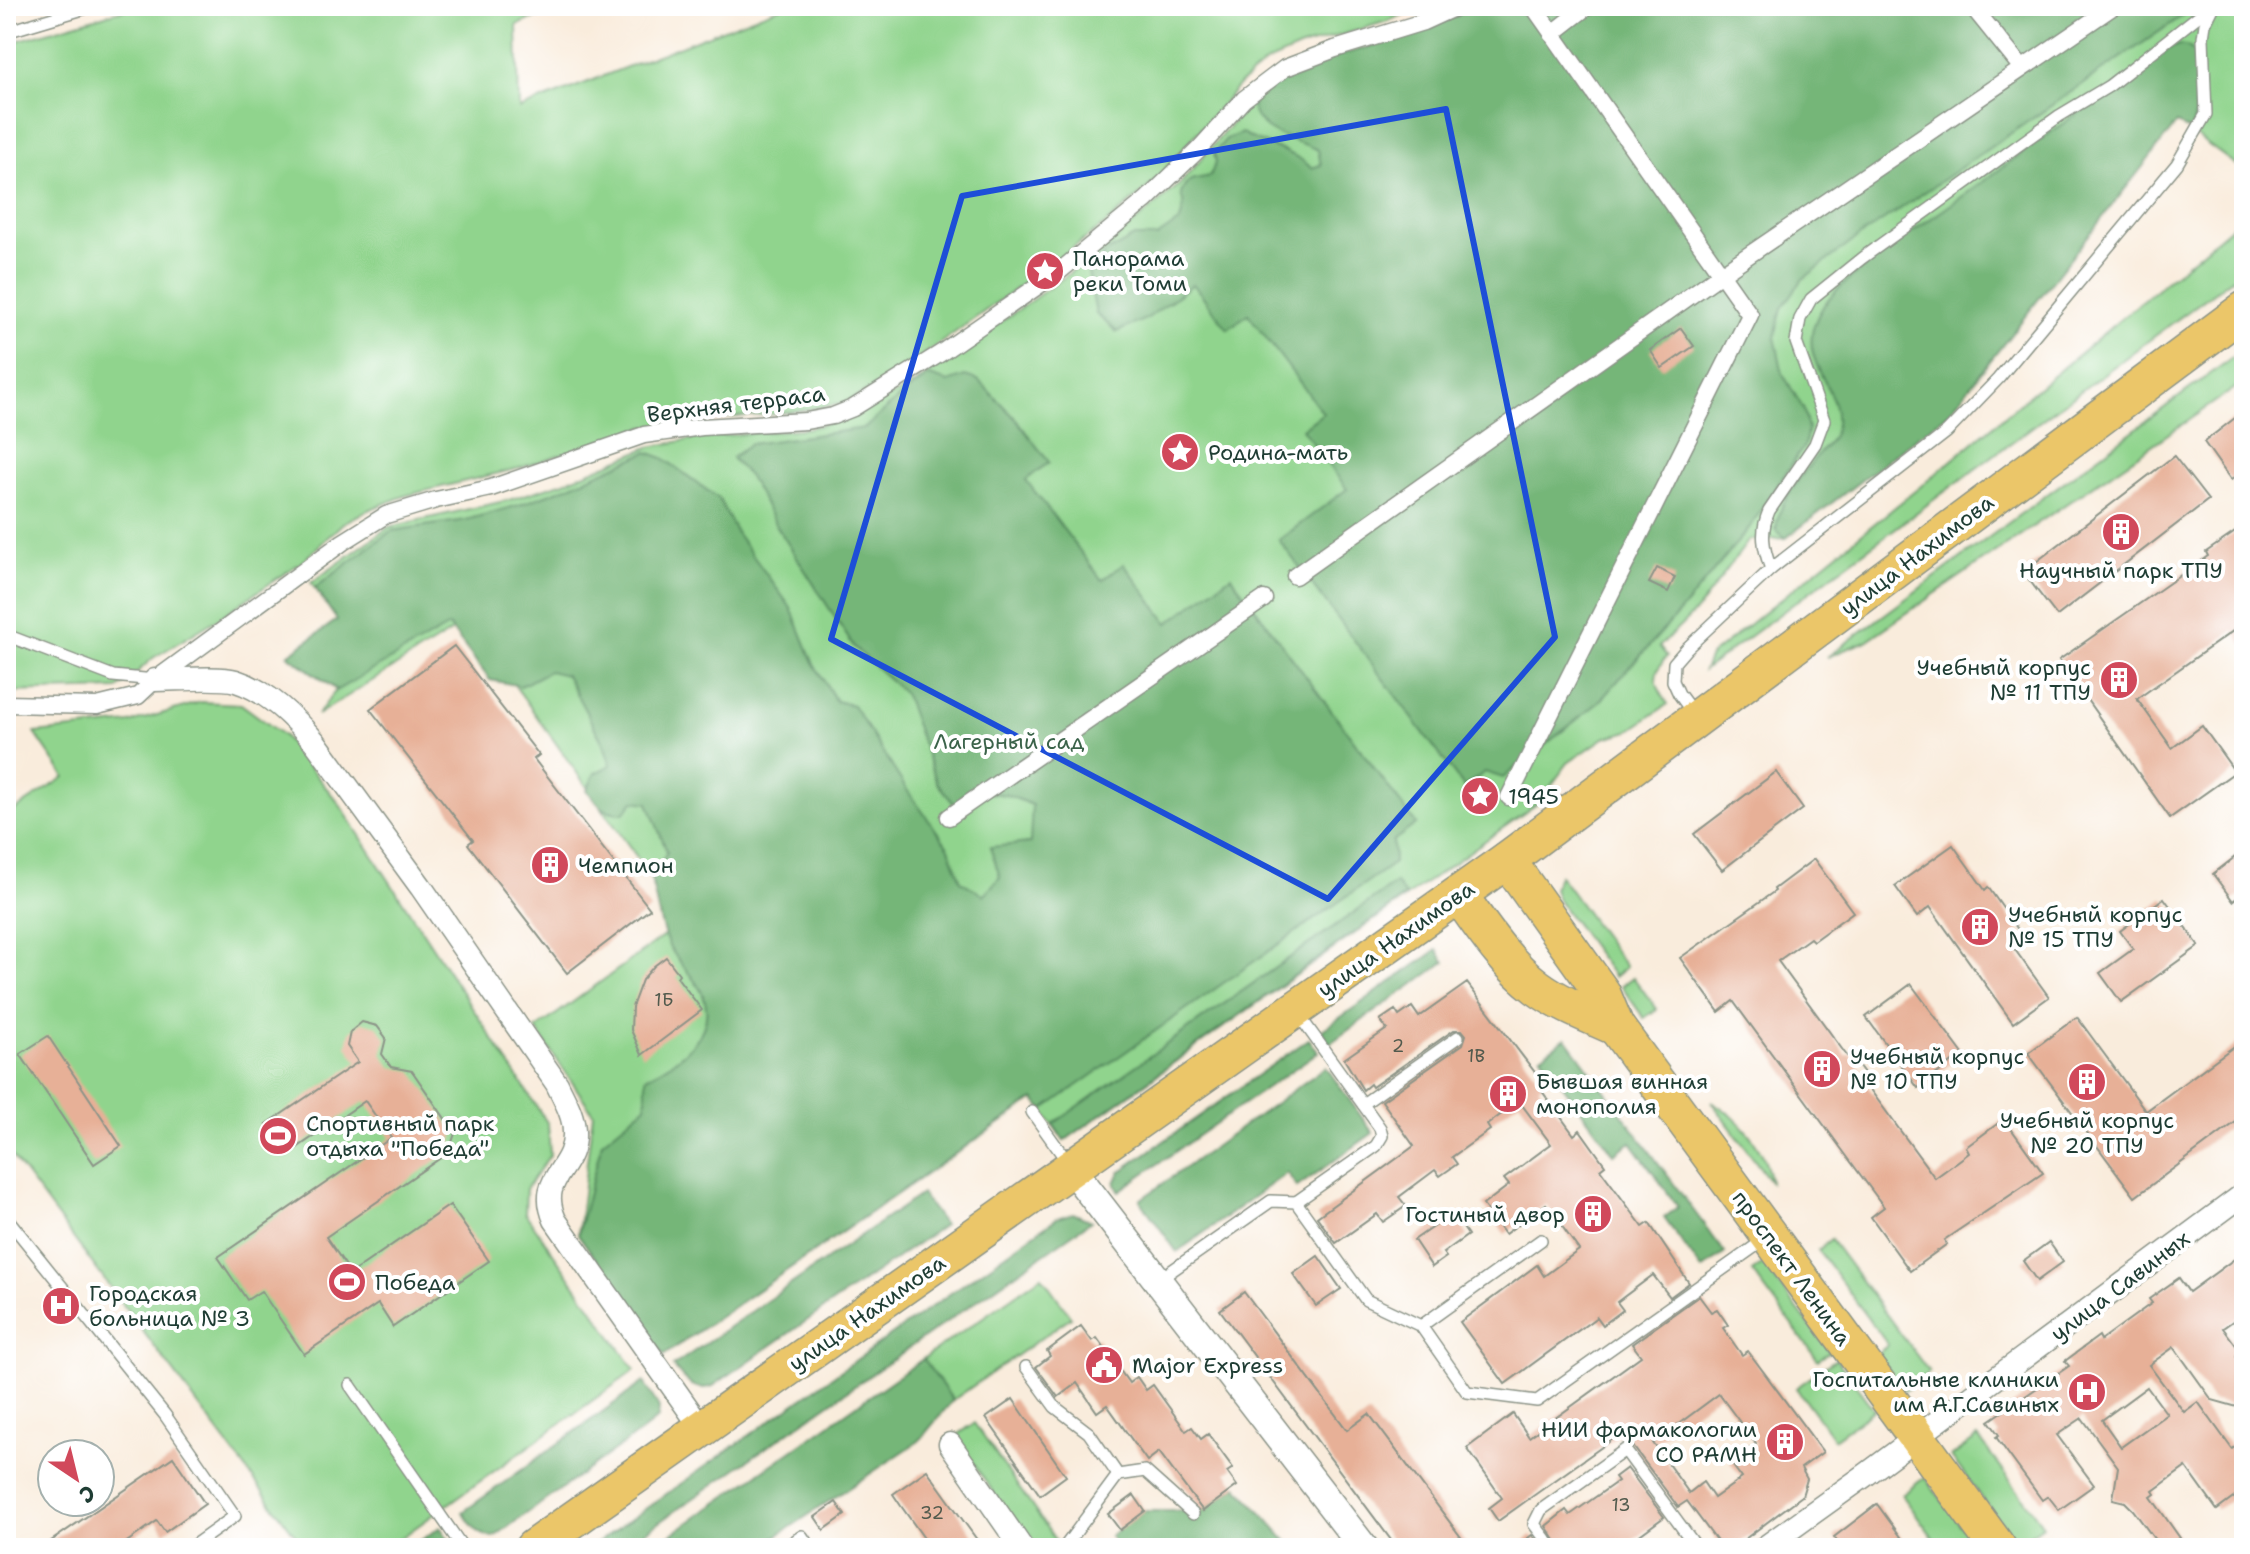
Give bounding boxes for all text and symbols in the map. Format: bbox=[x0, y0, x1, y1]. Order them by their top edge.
place label: Панорама реки Томи bbox=[1073, 244, 1187, 298]
place icon: Панорама реки Томи bbox=[1024, 250, 1066, 292]
street label: Верхняя терраса bbox=[645, 379, 827, 429]
place icon: Родина-мать bbox=[1159, 431, 1201, 473]
place label: Родина-мать bbox=[1208, 438, 1348, 467]
street label: улица Нахимова bbox=[1834, 488, 2000, 622]
building icon: Научный парк ТПУ bbox=[2100, 511, 2142, 553]
place label: Научный парк ТПУ bbox=[2019, 556, 2223, 585]
place label: Учебный корпус № 11 ТПУ bbox=[1916, 653, 2091, 707]
building icon: Учебный корпус № 11 ТПУ bbox=[2098, 659, 2140, 701]
park label: Лагерный сад bbox=[933, 727, 1085, 756]
place icon: 1945 bbox=[1459, 775, 1501, 817]
place label: 1945 bbox=[1508, 782, 1559, 811]
building icon: Чемпион bbox=[529, 844, 571, 886]
place label: Чемпион bbox=[578, 851, 674, 880]
street label: улица Нахимова bbox=[1312, 874, 1480, 1004]
place label: Учебный корпус № 15 ТПУ bbox=[2008, 900, 2183, 954]
building icon: Учебный корпус № 15 ТПУ bbox=[1959, 906, 2001, 948]
house number: 1Б bbox=[654, 988, 674, 1012]
house number: 2 bbox=[1392, 1034, 1404, 1058]
place label: Учебный корпус № 10 ТПУ bbox=[1850, 1042, 2025, 1096]
house number: 1В bbox=[1467, 1044, 1485, 1068]
building icon: Учебный корпус № 10 ТПУ bbox=[1801, 1048, 1843, 1090]
building icon: Учебный корпус № 20 ТПУ bbox=[2066, 1061, 2108, 1103]
place label: Бывшая винная монополия bbox=[1536, 1067, 1708, 1121]
building icon: Бывшая винная монополия bbox=[1487, 1073, 1529, 1115]
place label: Учебный корпус № 20 ТПУ bbox=[2000, 1106, 2174, 1160]
place label: Спортивный парк отдыха "Победа" bbox=[306, 1109, 495, 1163]
sports icon: Спортивный парк отдыха "Победа" bbox=[257, 1115, 299, 1157]
street label: проспект Ленина bbox=[1726, 1185, 1858, 1352]
building icon: Гостиный двор bbox=[1572, 1193, 1614, 1235]
place label: Гостиный двор bbox=[1405, 1200, 1565, 1229]
street label: улица Савиных bbox=[2044, 1224, 2196, 1348]
street label: улица Нахимова bbox=[783, 1248, 951, 1378]
sports icon: Победа bbox=[326, 1261, 368, 1303]
place label: Победа bbox=[375, 1268, 456, 1297]
place label: Городская больница № 3 bbox=[89, 1279, 250, 1333]
hospital icon: Городская больница № 3 bbox=[40, 1285, 82, 1327]
public building icon: Major Express bbox=[1083, 1344, 1125, 1386]
place label: Major Express bbox=[1132, 1351, 1283, 1380]
place label: Госпитальные клиники им А.Г.Савиных bbox=[1813, 1365, 2059, 1419]
hospital icon: Госпитальные клиники им А.Г.Савиных bbox=[2066, 1371, 2108, 1413]
place label: НИИ фармакологии СО РАМН bbox=[1541, 1415, 1757, 1469]
building icon: НИИ фармакологии СО РАМН bbox=[1764, 1421, 1806, 1463]
north arrow bbox=[36, 1438, 116, 1518]
text: С bbox=[73, 1478, 101, 1510]
house number: 13 bbox=[1611, 1493, 1631, 1517]
house number: 32 bbox=[920, 1501, 944, 1525]

